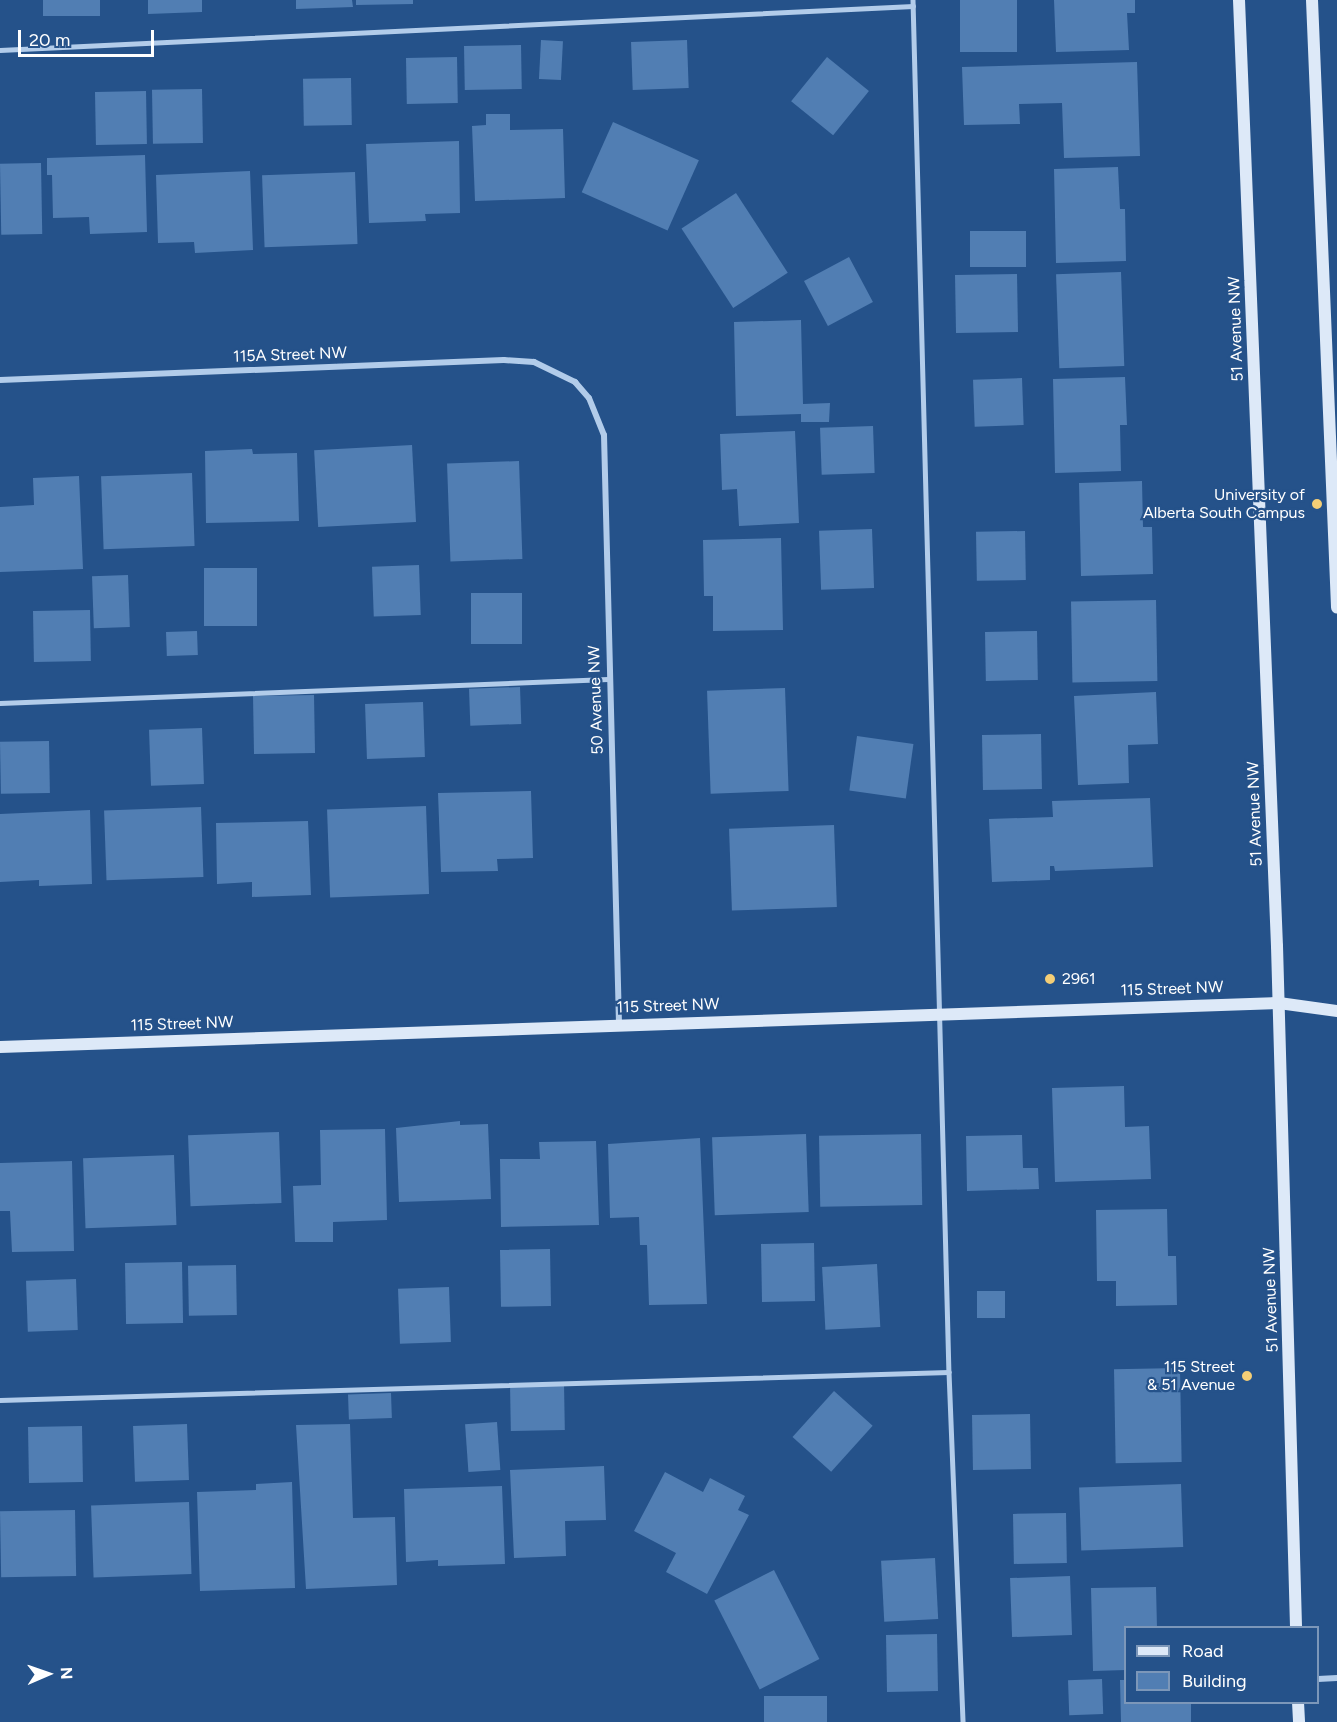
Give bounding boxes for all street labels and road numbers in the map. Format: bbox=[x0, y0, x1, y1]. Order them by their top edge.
street label: 51 Avenue NW bbox=[1225, 276, 1247, 382]
street label: 115A Street NW bbox=[233, 343, 347, 367]
street label: 50 Avenue NW bbox=[585, 645, 607, 755]
street label: 51 Avenue NW bbox=[1244, 761, 1266, 867]
street label: 115 Street NW bbox=[1120, 978, 1224, 1000]
street label: 115 Street NW bbox=[616, 995, 720, 1017]
street label: 115 Street NW bbox=[130, 1013, 234, 1035]
street label: 51 Avenue NW bbox=[1260, 1247, 1282, 1353]

